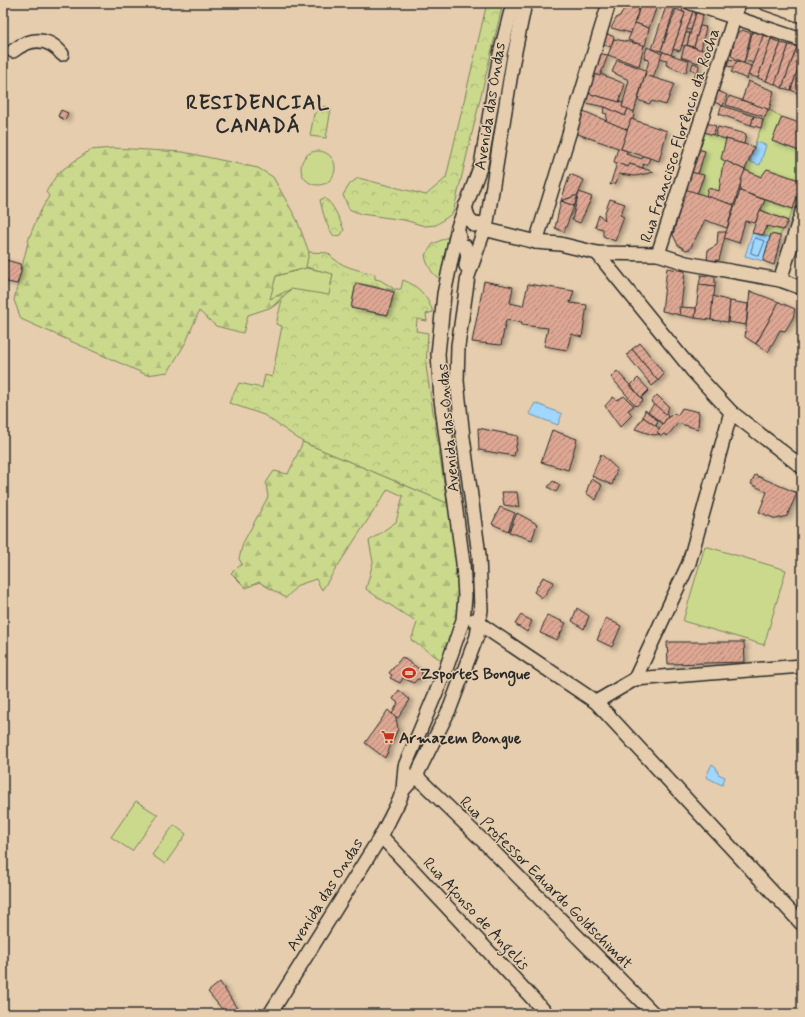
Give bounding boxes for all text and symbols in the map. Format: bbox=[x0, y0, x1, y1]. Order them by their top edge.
street label: Rua Francisco Florêncio da Rocha bbox=[636, 26, 725, 245]
street label: Avenida das Ondas bbox=[470, 41, 511, 172]
district label: RESIDENCIAL CANADÁ bbox=[186, 90, 330, 140]
street label: Avenida das Ondas bbox=[432, 363, 465, 493]
place label: Zsportes Bongue bbox=[420, 664, 530, 687]
sports icon: Zsportes Bongue bbox=[401, 665, 417, 681]
place label: Armazem Bongue bbox=[399, 728, 522, 750]
supermarket icon: Armazem Bongue bbox=[380, 729, 396, 745]
street label: Rua Professor Eduardo Goldschimdt bbox=[455, 792, 637, 974]
street label: Avenida das Ondas bbox=[282, 834, 368, 955]
street label: Rua Afonso de Angelis bbox=[416, 853, 534, 976]

